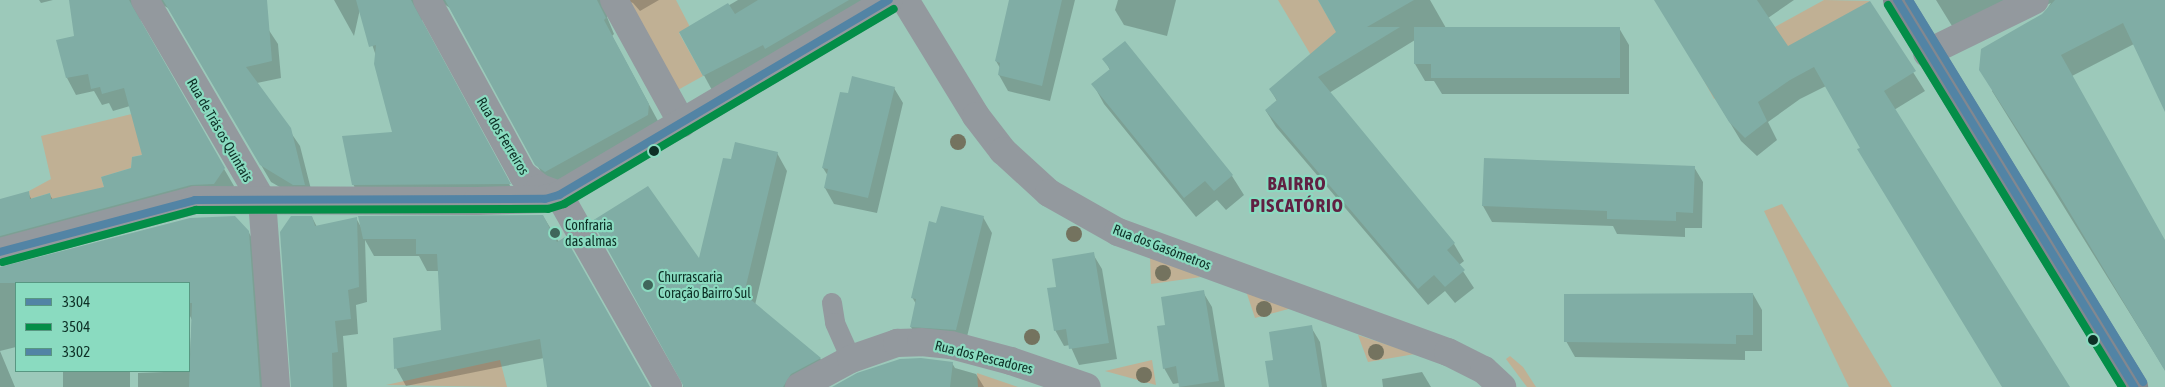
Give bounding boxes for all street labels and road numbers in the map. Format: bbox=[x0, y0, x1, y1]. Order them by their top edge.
street label: Rua de Trás os Quintais bbox=[184, 75, 256, 185]
street label: Rua dos Ferreiros bbox=[473, 94, 533, 178]
street label: Rua dos Gasómetros bbox=[1111, 221, 1213, 273]
street label: Rua dos Pescadores bbox=[933, 337, 1035, 377]

